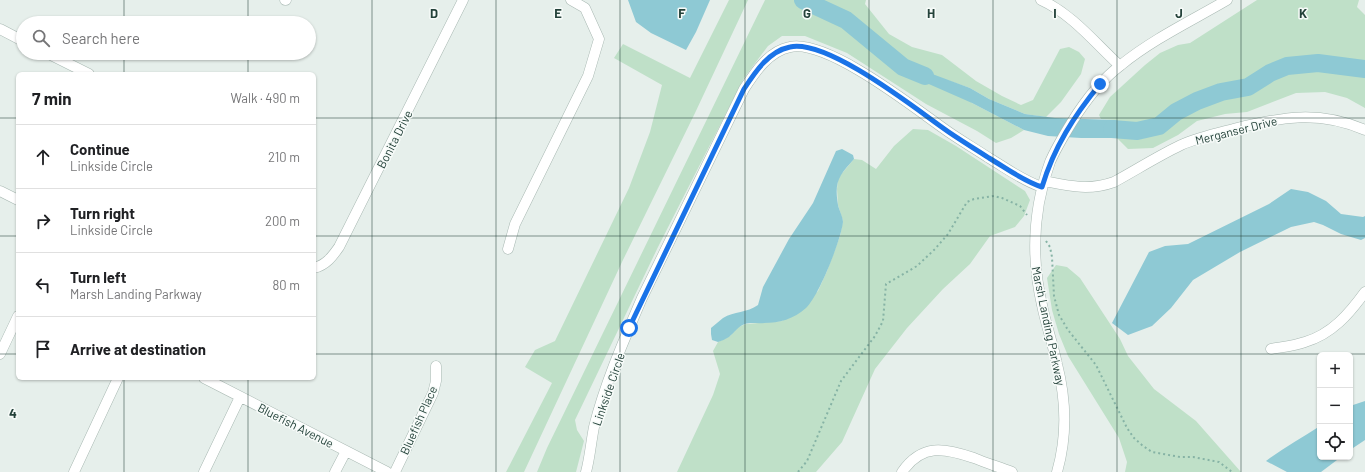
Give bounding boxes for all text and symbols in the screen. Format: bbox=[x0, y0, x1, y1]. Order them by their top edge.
text: D bbox=[430, 5, 438, 21]
text: E bbox=[554, 5, 562, 21]
text: F bbox=[678, 5, 686, 21]
text: G bbox=[803, 5, 811, 21]
text: H bbox=[927, 5, 935, 21]
text: I bbox=[1053, 5, 1057, 21]
text: J bbox=[1175, 5, 1183, 21]
text: K bbox=[1299, 5, 1307, 21]
search box bbox=[16, 16, 316, 60]
icon: search bbox=[30, 27, 52, 49]
text: Search here bbox=[62, 29, 140, 47]
route end bbox=[1091, 75, 1109, 93]
text: 7 min bbox=[32, 88, 72, 108]
text: Walk · 490 m bbox=[230, 90, 300, 106]
street label: Bonita Drive bbox=[373, 108, 415, 170]
street label: Merganser Drive bbox=[1194, 113, 1278, 147]
text: Continue bbox=[70, 140, 130, 158]
icon: ahead bbox=[32, 146, 54, 168]
text: 210 m bbox=[268, 149, 300, 165]
text: Linkside Circle bbox=[70, 158, 153, 174]
text: Turn right bbox=[70, 204, 135, 222]
icon: right bbox=[32, 210, 54, 232]
text: 200 m bbox=[265, 213, 300, 229]
text: Linkside Circle bbox=[70, 222, 153, 238]
street label: Marsh Landing Parkway bbox=[1030, 265, 1069, 387]
text: Turn left bbox=[70, 268, 126, 286]
icon: left bbox=[32, 274, 54, 296]
text: 80 m bbox=[273, 277, 300, 293]
text: Marsh Landing Parkway bbox=[70, 286, 202, 302]
route start bbox=[620, 319, 638, 337]
icon: arrive bbox=[32, 338, 54, 360]
text: Arrive at destination bbox=[70, 340, 206, 358]
street label: Linkside Circle bbox=[589, 351, 627, 427]
map controls bbox=[1317, 352, 1353, 460]
button: + bbox=[1317, 352, 1353, 388]
street label: Bluefish Place bbox=[397, 383, 439, 457]
button: − bbox=[1317, 388, 1353, 424]
street label: Bluefish Avenue bbox=[256, 400, 336, 450]
text: 4 bbox=[9, 405, 17, 421]
button: locate bbox=[1317, 424, 1353, 460]

